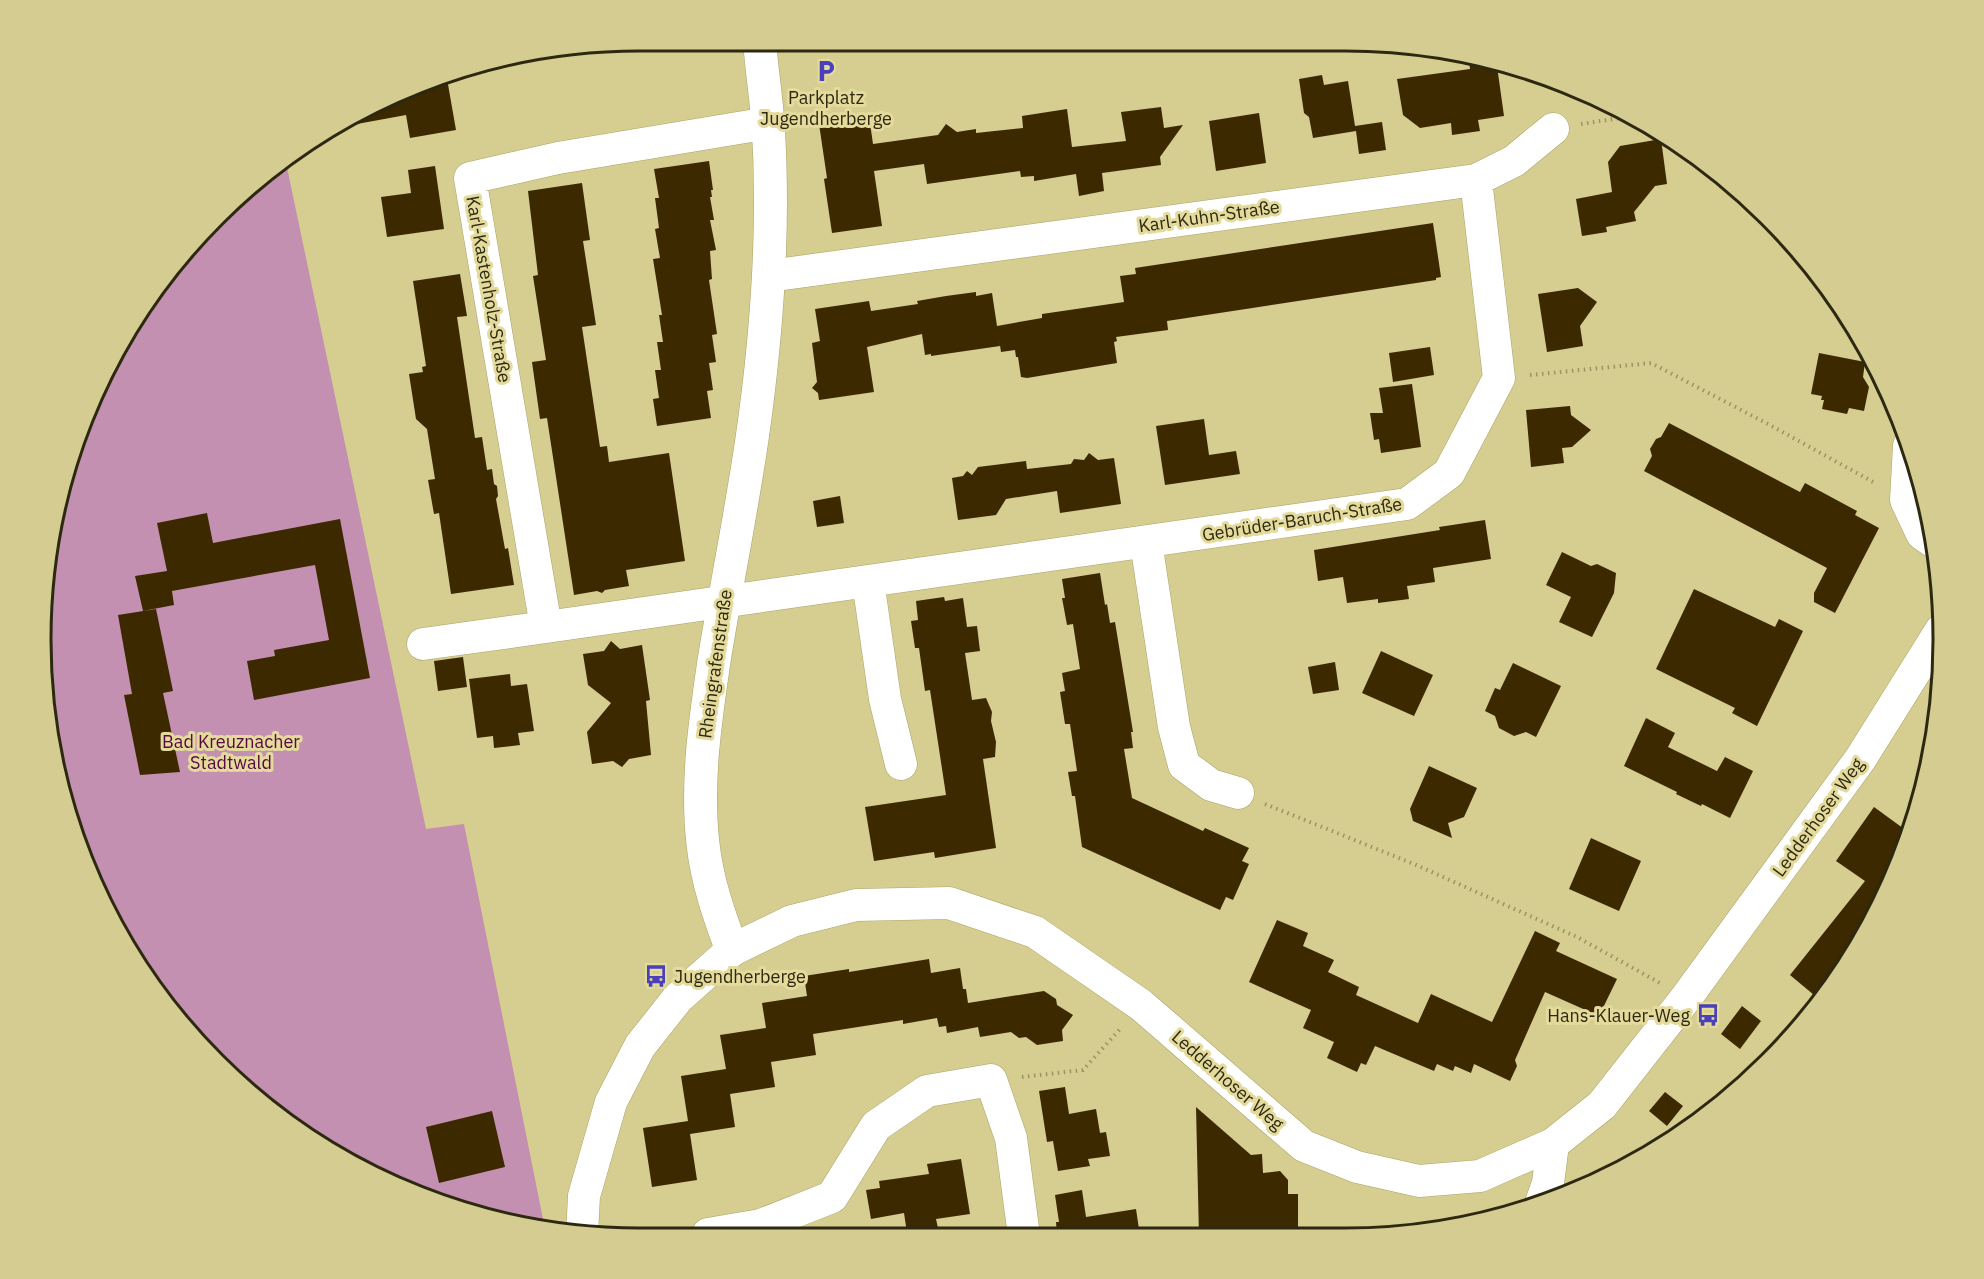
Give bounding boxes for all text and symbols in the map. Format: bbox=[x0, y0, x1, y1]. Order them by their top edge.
parking icon: Parkplatz Jugendherberge bbox=[813, 58, 839, 84]
place label: Parkplatz Jugendherberge bbox=[760, 86, 892, 130]
street label: Karl-Kastenholz-Straße bbox=[461, 194, 517, 384]
street label: Karl-Kuhn-Straße bbox=[1137, 195, 1281, 237]
street label: Gebrüder-Baruch-Straße bbox=[1200, 492, 1404, 546]
street label: Rheingrafenstraße bbox=[693, 588, 737, 740]
park label: Bad Kreuznacher Stadtwald bbox=[162, 730, 300, 774]
street label: Ledderhoser Weg bbox=[1767, 753, 1869, 881]
bus stop icon: Jugendherberge bbox=[643, 963, 669, 989]
place label: Jugendherberge bbox=[674, 965, 806, 988]
bus stop icon: Hans-Klauer-Weg bbox=[1695, 1002, 1721, 1028]
place label: Hans-Klauer-Weg bbox=[1547, 1004, 1690, 1027]
street label: Ledderhoser Weg bbox=[1167, 1025, 1289, 1135]

